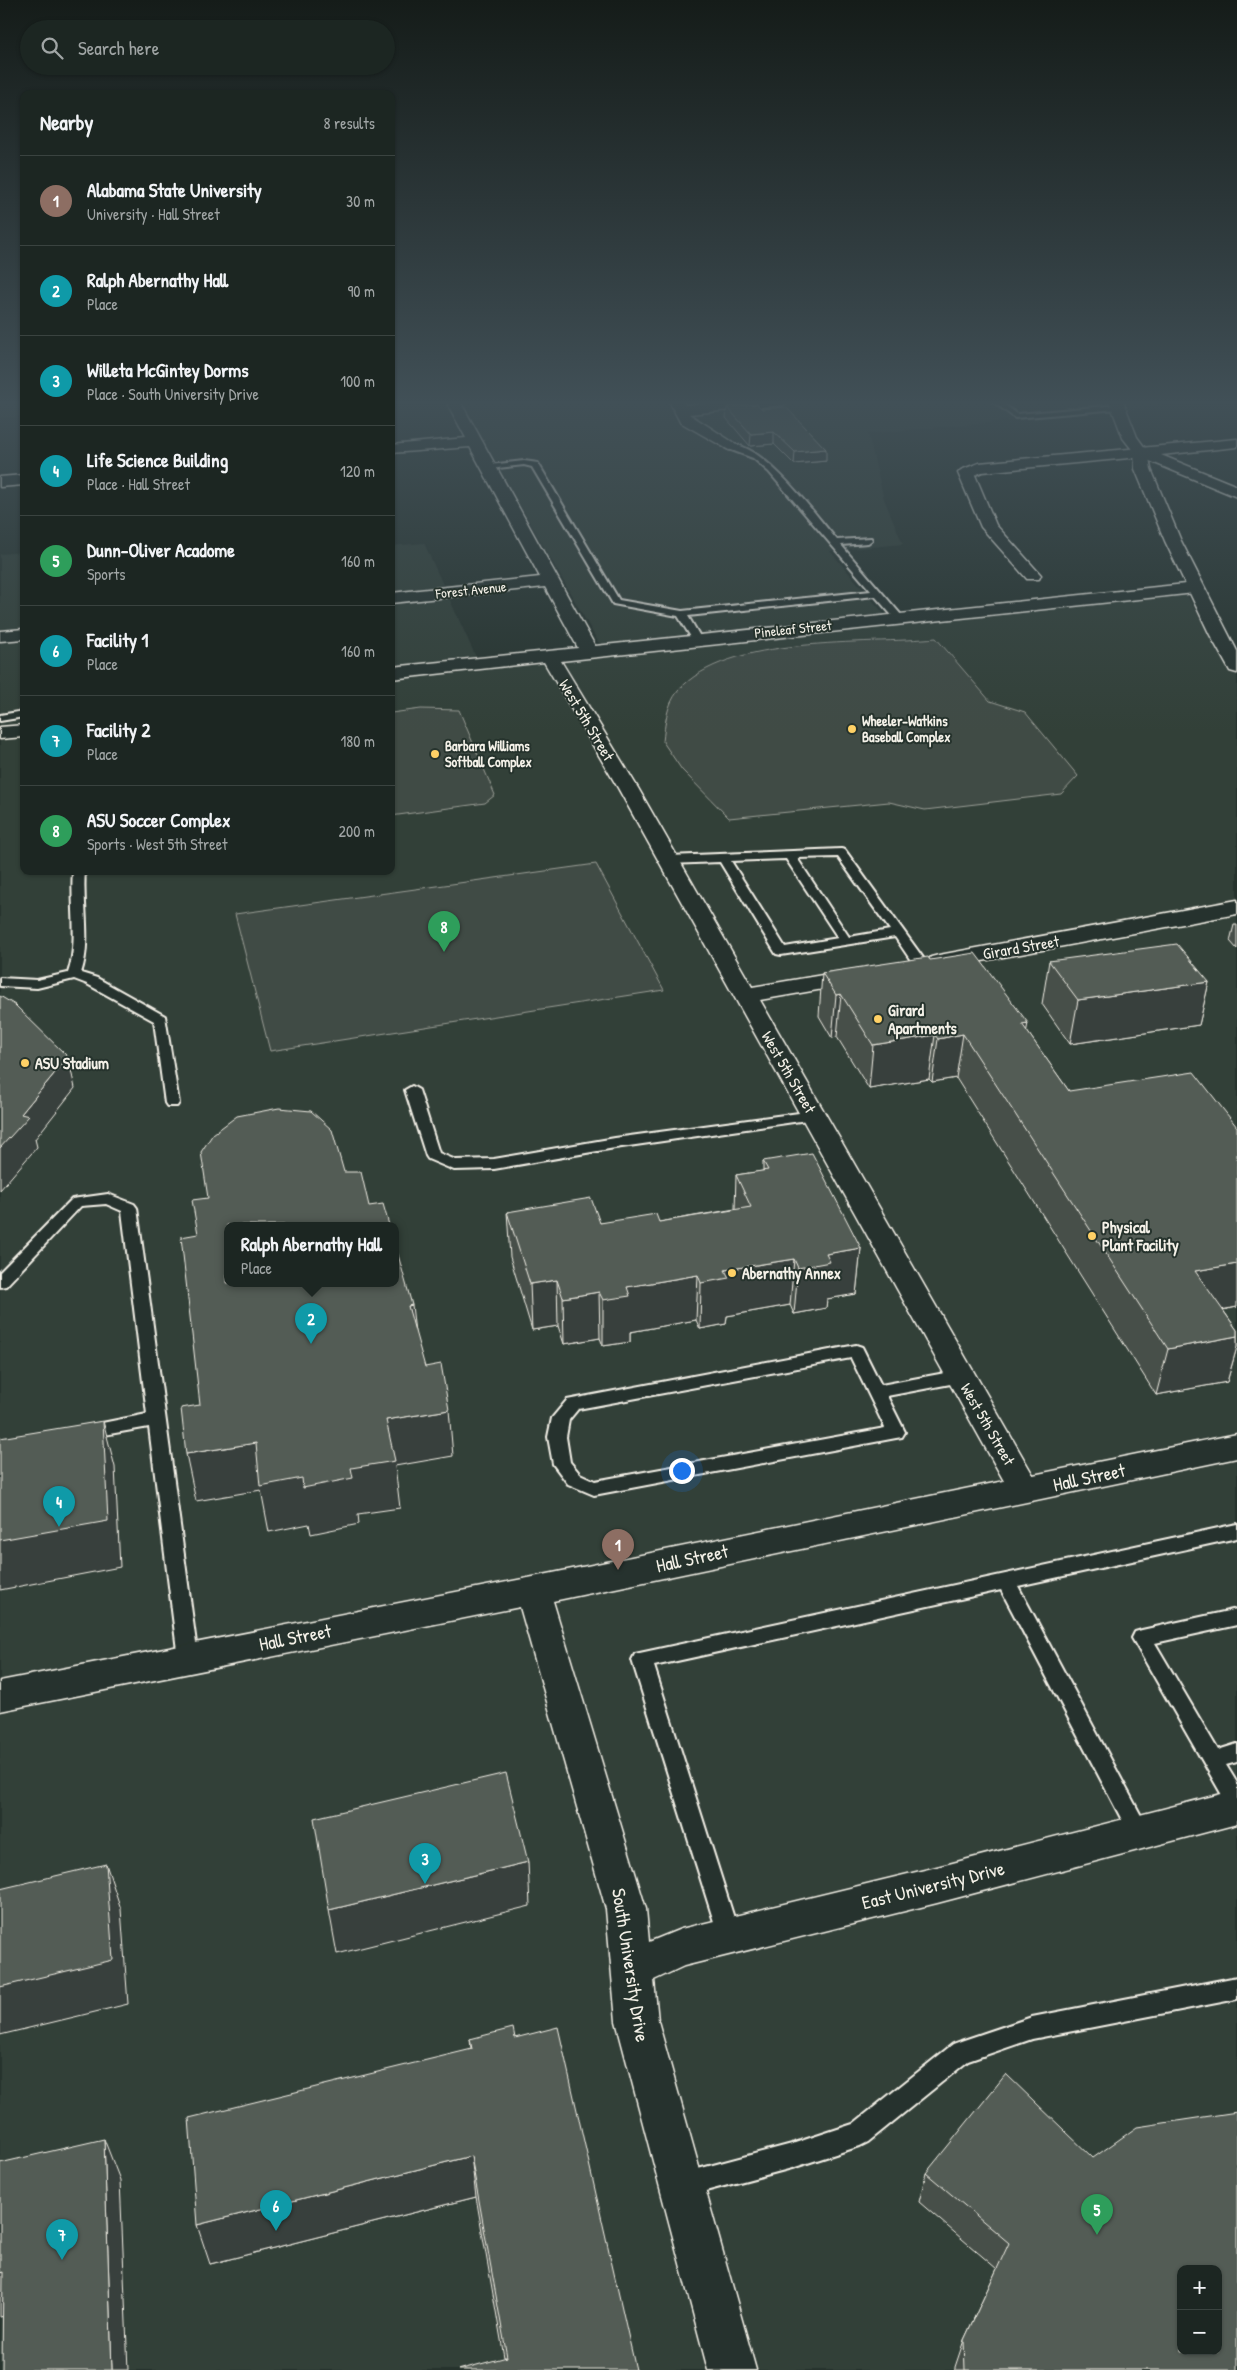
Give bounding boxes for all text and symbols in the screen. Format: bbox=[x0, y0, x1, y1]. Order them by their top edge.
search box bbox=[20, 20, 395, 75]
icon: search bbox=[38, 34, 66, 62]
text: Search here bbox=[78, 35, 159, 61]
text: Nearby bbox=[40, 108, 93, 137]
text: 8 results bbox=[323, 112, 375, 134]
text: Alabama State University bbox=[87, 177, 262, 203]
text: 1 bbox=[53, 190, 59, 212]
text: 30 m bbox=[346, 190, 375, 212]
text: University · Hall Street bbox=[87, 203, 220, 225]
text: Ralph Abernathy Hall bbox=[87, 267, 228, 293]
text: 2 bbox=[52, 280, 60, 302]
text: 90 m bbox=[347, 280, 375, 302]
text: Place bbox=[87, 293, 118, 315]
text: Willeta McGintey Dorms bbox=[87, 357, 248, 383]
text: 3 bbox=[52, 370, 60, 392]
text: 100 m bbox=[340, 370, 375, 392]
text: Place · South University Drive bbox=[87, 383, 259, 405]
text: Life Science Building bbox=[87, 447, 228, 473]
text: 4 bbox=[53, 460, 59, 482]
text: 120 m bbox=[340, 460, 375, 482]
text: Place · Hall Street bbox=[87, 473, 190, 495]
text: Dunn-Oliver Acadome bbox=[87, 537, 235, 563]
text: 5 bbox=[53, 550, 59, 572]
text: 160 m bbox=[341, 550, 375, 572]
text: Sports bbox=[87, 563, 125, 585]
street label: Forest Avenue bbox=[434, 576, 508, 603]
street label: Pineleaf Street bbox=[753, 615, 833, 642]
text: Facility 1 bbox=[87, 627, 148, 653]
text: 6 bbox=[53, 640, 59, 662]
text: 160 m bbox=[341, 640, 375, 662]
text: Place bbox=[87, 653, 118, 675]
street label: West 5th Street bbox=[554, 675, 620, 765]
place label: Wheeler-Watkins Baseball Complex bbox=[862, 711, 950, 748]
text: Facility 2 bbox=[87, 717, 150, 743]
marker: Wheeler-Watkins Baseball Complex bbox=[846, 723, 858, 735]
text: 7 bbox=[52, 730, 60, 752]
text: 180 m bbox=[341, 730, 375, 752]
place label: Barbara Williams Softball Complex bbox=[445, 736, 532, 773]
text: Place bbox=[87, 743, 118, 765]
marker: Barbara Williams Softball Complex bbox=[429, 748, 441, 760]
text: ASU Soccer Complex bbox=[87, 807, 230, 833]
text: 8 bbox=[53, 820, 59, 842]
text: 200 m bbox=[339, 820, 375, 842]
text: Sports · West 5th Street bbox=[87, 833, 228, 855]
pin: 8 bbox=[428, 911, 460, 952]
street label: Girard Street bbox=[981, 929, 1061, 965]
place label: Girard Apartments bbox=[888, 999, 958, 1040]
marker: Girard Apartments bbox=[872, 1013, 884, 1025]
street label: West 5th Street bbox=[757, 1027, 822, 1118]
place label: ASU Stadium bbox=[35, 1052, 109, 1074]
marker: ASU Stadium bbox=[19, 1057, 31, 1069]
place label: Physical Plant Facility bbox=[1102, 1216, 1179, 1257]
popup bbox=[224, 1222, 399, 1287]
marker: Physical Plant Facility bbox=[1086, 1230, 1098, 1242]
text: Ralph Abernathy Hall bbox=[241, 1231, 382, 1257]
text: Place bbox=[241, 1257, 272, 1279]
place label: Abernathy Annex bbox=[742, 1262, 841, 1285]
marker: Abernathy Annex bbox=[726, 1267, 738, 1279]
pin: 2 bbox=[295, 1303, 327, 1344]
street label: West 5th Street bbox=[956, 1379, 1021, 1470]
street label: Hall Street bbox=[1051, 1457, 1128, 1497]
your location bbox=[669, 1458, 695, 1484]
pin: 4 bbox=[43, 1486, 75, 1527]
pin: 1 bbox=[602, 1529, 634, 1570]
street label: Hall Street bbox=[654, 1538, 731, 1578]
street label: Hall Street bbox=[257, 1617, 334, 1657]
pin: 3 bbox=[409, 1843, 441, 1884]
street label: East University Drive bbox=[859, 1855, 1007, 1915]
street label: South University Drive bbox=[606, 1886, 656, 2044]
pin: 6 bbox=[260, 2190, 292, 2231]
pin: 5 bbox=[1081, 2194, 1113, 2235]
pin: 7 bbox=[46, 2219, 78, 2260]
map controls bbox=[1177, 2265, 1222, 2355]
button: + bbox=[1177, 2265, 1222, 2310]
button: − bbox=[1177, 2310, 1222, 2355]

